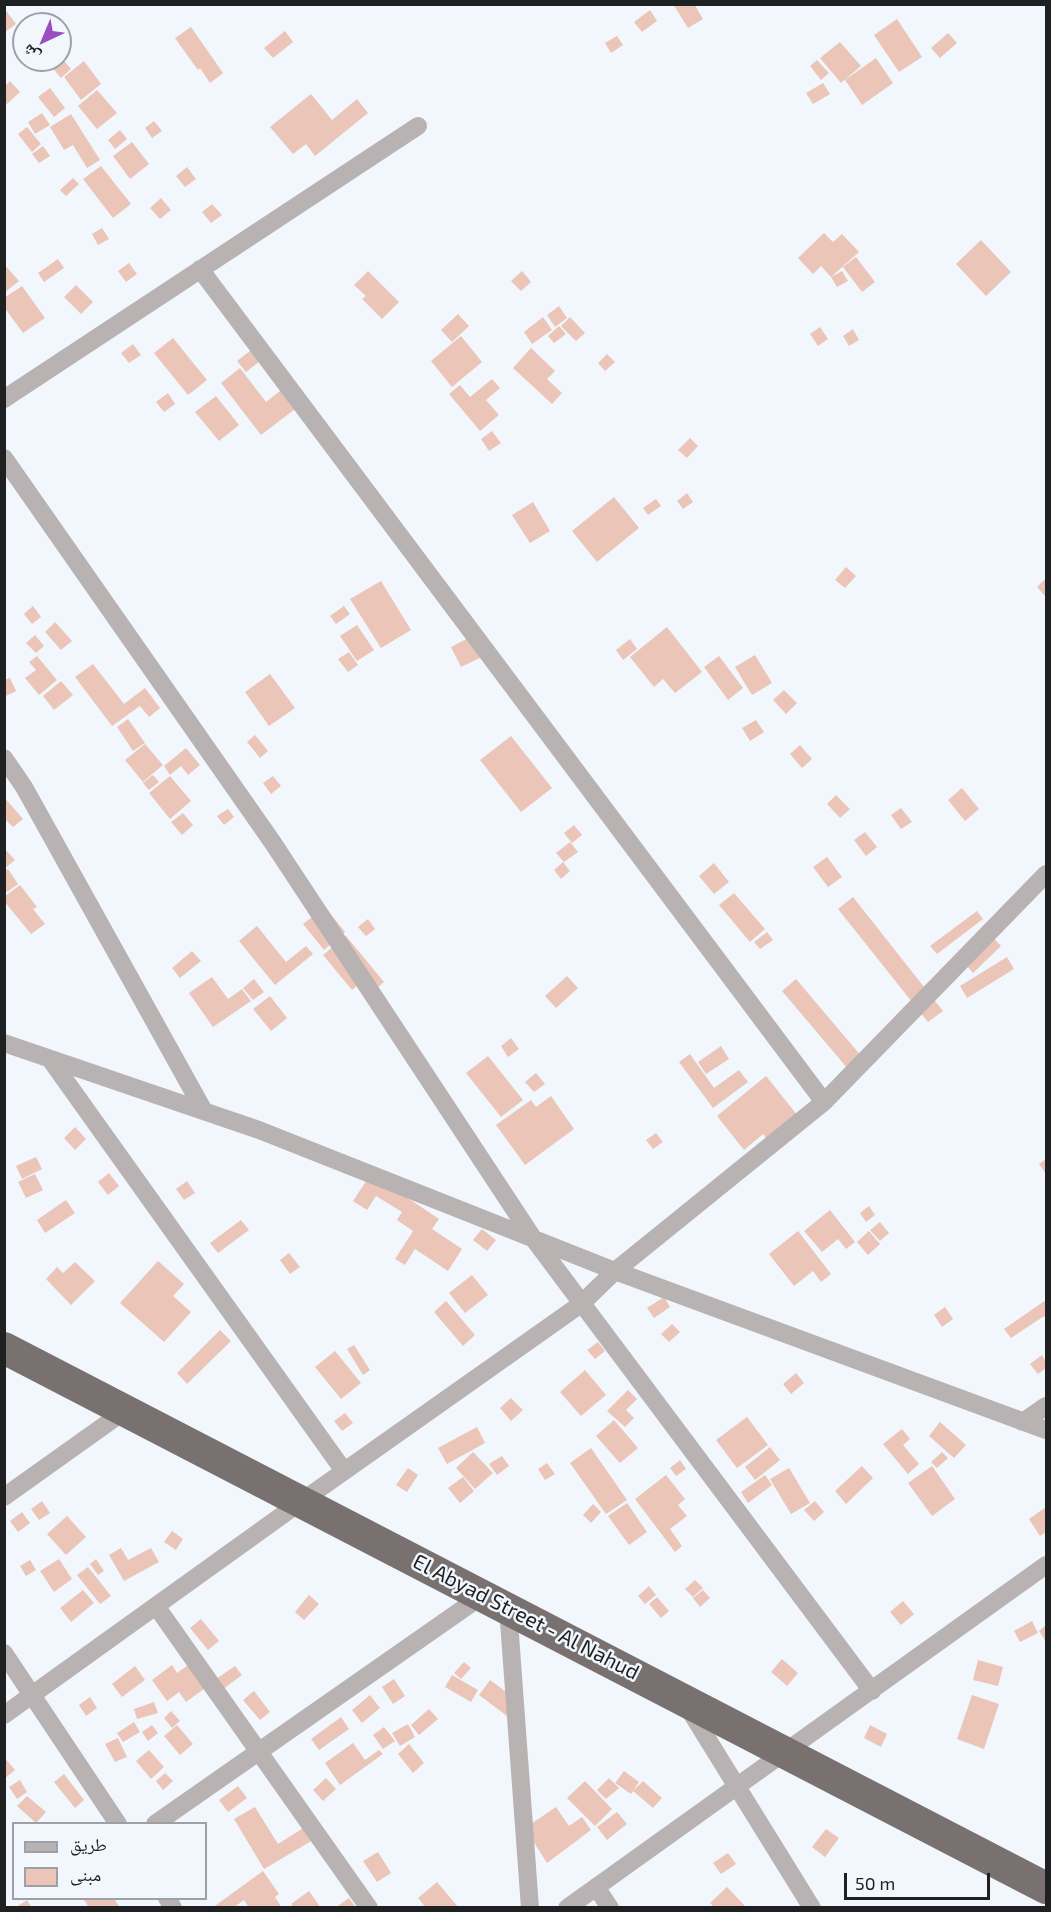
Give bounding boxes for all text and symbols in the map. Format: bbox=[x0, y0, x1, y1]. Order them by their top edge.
north arrow bbox=[12, 12, 72, 72]
text: ش bbox=[18, 41, 43, 67]
street label: El Abyad Street - Al Nahud bbox=[409, 1549, 643, 1685]
legend bbox=[12, 1822, 207, 1900]
text: طريق bbox=[70, 1833, 107, 1855]
scale bar bbox=[847, 1861, 992, 1899]
text: مبنى bbox=[70, 1863, 101, 1885]
text: 50 m bbox=[855, 1872, 895, 1894]

